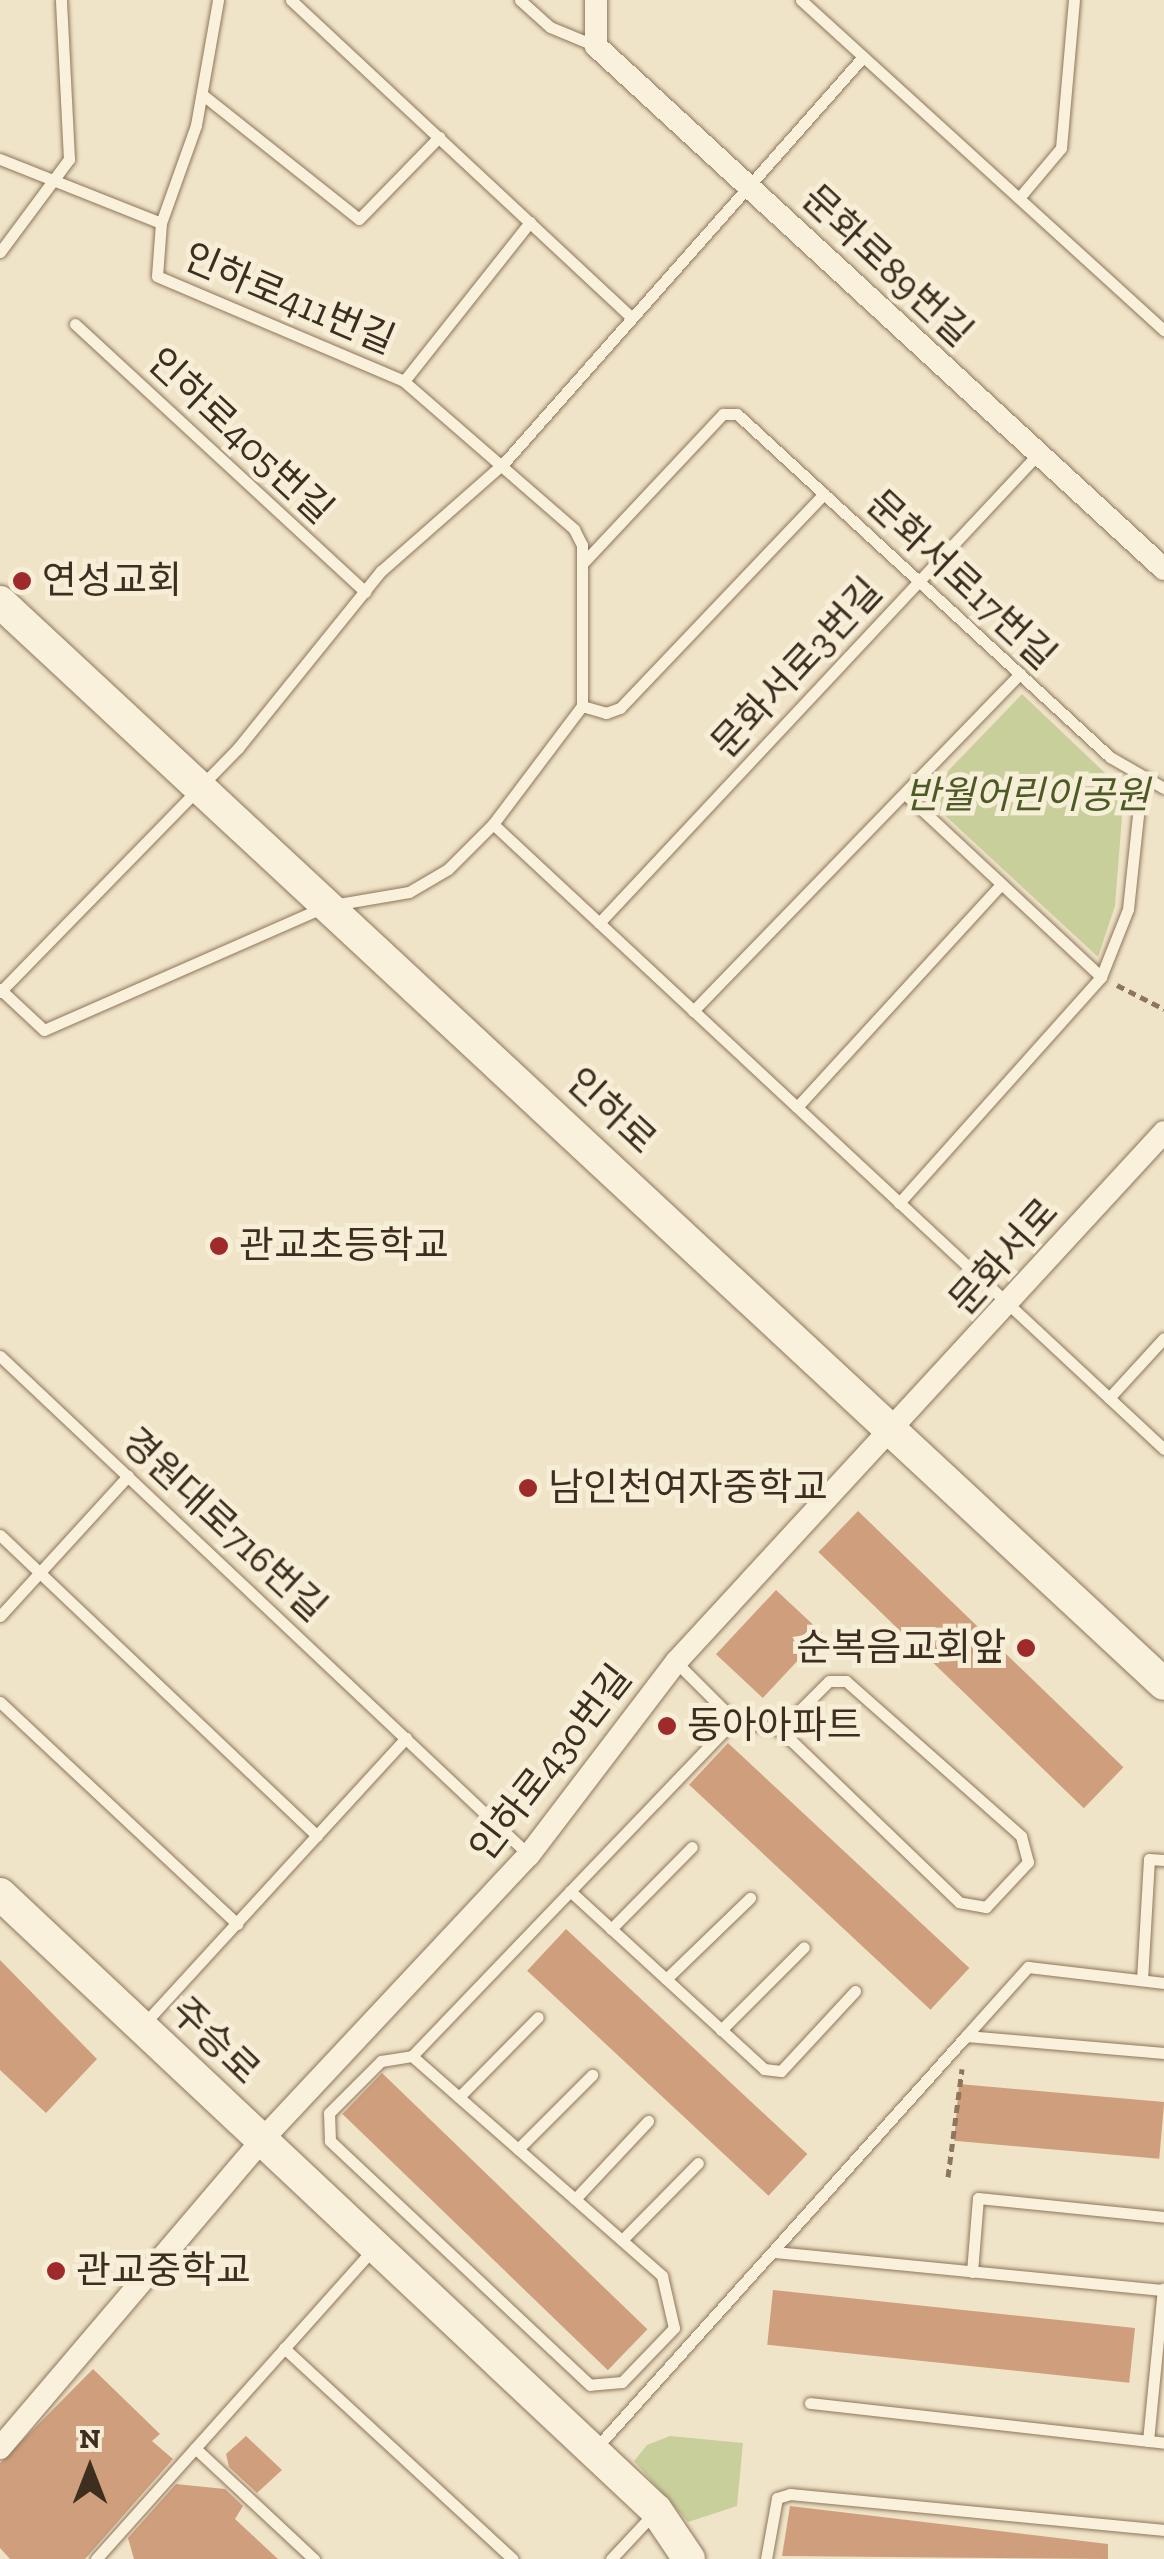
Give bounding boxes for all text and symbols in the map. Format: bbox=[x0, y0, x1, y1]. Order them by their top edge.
street label: 문화로89번길 bbox=[793, 176, 981, 356]
street label: 인하로411번길 bbox=[177, 234, 401, 364]
street label: 인하로405번길 bbox=[138, 339, 342, 533]
street label: 문화서로17번길 bbox=[857, 481, 1065, 679]
place label: 연성교회 bbox=[42, 558, 182, 604]
street label: 문화서로3번길 bbox=[702, 569, 892, 767]
marker: 연성교회 bbox=[11, 570, 33, 592]
park label: 반월어린이공원 bbox=[905, 773, 1149, 819]
street label: 인하로 bbox=[557, 1059, 665, 1163]
street label: 문화서로 bbox=[940, 1190, 1068, 1324]
place label: 관교초등학교 bbox=[239, 1223, 449, 1269]
marker: 관교초등학교 bbox=[208, 1235, 230, 1257]
street label: 경원대로716번길 bbox=[112, 1419, 336, 1631]
place label: 남인천여자중학교 bbox=[548, 1465, 828, 1511]
marker: 남인천여자중학교 bbox=[517, 1477, 539, 1499]
place label: 순복음교회앞 bbox=[796, 1625, 1006, 1671]
marker: 순복음교회앞 bbox=[1015, 1637, 1037, 1659]
street label: 인하로430번길 bbox=[460, 1656, 642, 1870]
place label: 동아아파트 bbox=[687, 1703, 862, 1749]
marker: 동아아파트 bbox=[656, 1715, 678, 1737]
street label: 주승로 bbox=[161, 1988, 269, 2094]
place label: 관교중학교 bbox=[76, 2248, 251, 2294]
marker: 관교중학교 bbox=[45, 2260, 67, 2282]
north arrow bbox=[40, 2419, 140, 2519]
text: N bbox=[79, 2422, 101, 2455]

